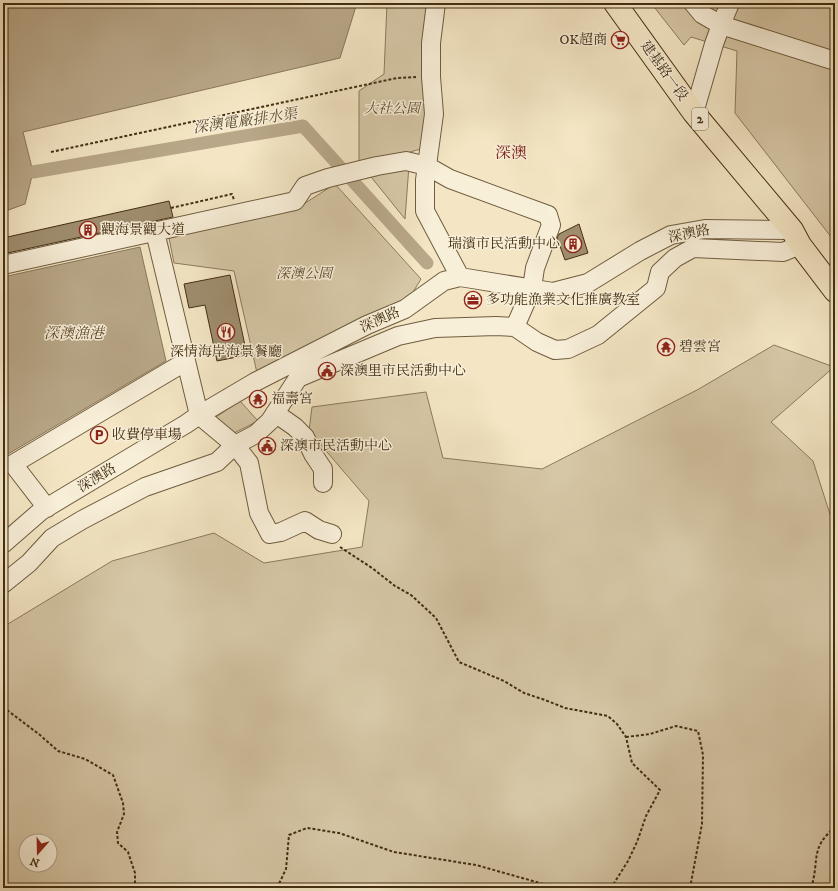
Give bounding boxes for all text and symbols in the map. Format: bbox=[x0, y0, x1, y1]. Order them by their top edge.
supermarket icon: OK超商 bbox=[610, 30, 630, 50]
place label: OK超商 bbox=[559, 31, 607, 49]
street label: 建基路一段 bbox=[636, 37, 692, 105]
park label: 大社公園 bbox=[364, 100, 422, 118]
water label: 深澳電廠排水渠 bbox=[192, 104, 300, 138]
road number: 2 bbox=[692, 108, 708, 130]
district label: 深澳 bbox=[495, 143, 527, 163]
building icon: 觀海景觀大道 bbox=[78, 220, 98, 240]
place label: 觀海景觀大道 bbox=[101, 221, 185, 239]
street label: 深澳路 bbox=[667, 221, 711, 247]
building icon: 瑞濱市民活動中心 bbox=[563, 234, 583, 254]
place label: 瑞濱市民活動中心 bbox=[448, 235, 560, 253]
park label: 深澳公園 bbox=[276, 265, 334, 283]
office icon: 多功能漁業文化推廣教室 bbox=[463, 290, 483, 310]
place label: 多功能漁業文化推廣教室 bbox=[486, 291, 640, 309]
street label: 深澳路 bbox=[357, 303, 403, 337]
restaurant icon: 深情海岸海景餐廳 bbox=[216, 322, 236, 342]
water label: 深澳漁港 bbox=[44, 324, 106, 343]
temple icon: 碧雲宮 bbox=[656, 337, 676, 357]
place label: 碧雲宮 bbox=[679, 338, 721, 356]
place label: 深情海岸海景餐廳 bbox=[170, 343, 282, 361]
public building icon: 深澳里市民活動中心 bbox=[317, 361, 337, 381]
place label: 深澳里市民活動中心 bbox=[340, 362, 466, 380]
temple icon: 福壽宮 bbox=[248, 389, 268, 409]
place label: 福壽宮 bbox=[271, 390, 313, 408]
parking icon: 收費停車場 bbox=[89, 425, 109, 445]
place label: 收費停車場 bbox=[112, 426, 182, 444]
public building icon: 深澳市民活動中心 bbox=[257, 436, 277, 456]
place label: 深澳市民活動中心 bbox=[280, 437, 392, 455]
street label: 深澳路 bbox=[74, 459, 120, 497]
north arrow bbox=[18, 833, 58, 873]
text: N bbox=[28, 853, 42, 870]

